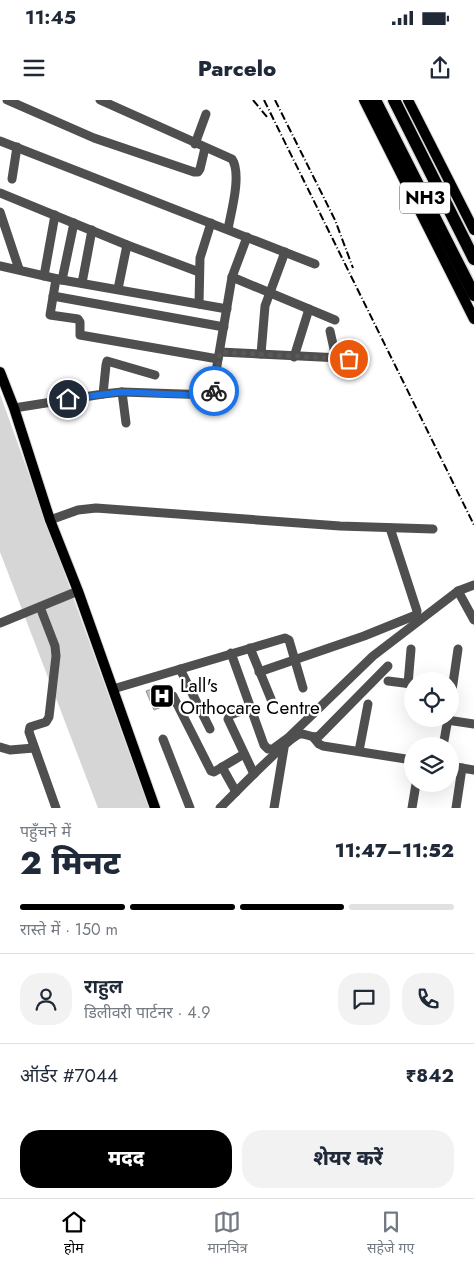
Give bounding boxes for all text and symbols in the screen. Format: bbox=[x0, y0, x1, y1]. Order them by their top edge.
text: 11:45 bbox=[25, 4, 76, 31]
text: Parcelo bbox=[198, 52, 276, 84]
icon: menu bbox=[20, 54, 48, 82]
icon: share bbox=[426, 54, 454, 82]
road number: NH3 bbox=[400, 182, 450, 214]
pin bbox=[328, 338, 370, 380]
icon: bag bbox=[335, 345, 363, 373]
courier bbox=[189, 366, 239, 416]
icon: bike bbox=[200, 377, 228, 405]
pin bbox=[47, 378, 89, 420]
icon: home bbox=[54, 385, 82, 413]
place label: Lall's Orthocare Centre bbox=[180, 672, 320, 721]
map controls bbox=[404, 672, 459, 792]
button: locate bbox=[404, 672, 459, 727]
hospital icon: Lall's Orthocare Centre bbox=[149, 683, 175, 709]
button: layers bbox=[404, 737, 459, 792]
text: पहुँचने में bbox=[20, 820, 71, 843]
text: 11:47–11:52 bbox=[335, 837, 454, 864]
text: 2 मिनट bbox=[20, 840, 120, 886]
text: रास्ते में · 150 m bbox=[20, 918, 118, 941]
button: person bbox=[20, 973, 72, 1025]
text: राहुल bbox=[84, 973, 123, 1000]
button: chat bbox=[338, 973, 390, 1025]
button: phone bbox=[402, 973, 454, 1025]
text: डिलीवरी पार्टनर · 4.9 bbox=[84, 1001, 211, 1024]
text: ऑर्डर #7044 bbox=[20, 1062, 118, 1089]
text: ₹842 bbox=[405, 1062, 454, 1089]
button: मदद bbox=[20, 1130, 232, 1188]
button: शेयर करें bbox=[242, 1130, 454, 1188]
tab: होम bbox=[60, 1208, 88, 1259]
tab: मानचित्र bbox=[207, 1208, 247, 1259]
tab: सहेजे गए bbox=[367, 1208, 414, 1259]

